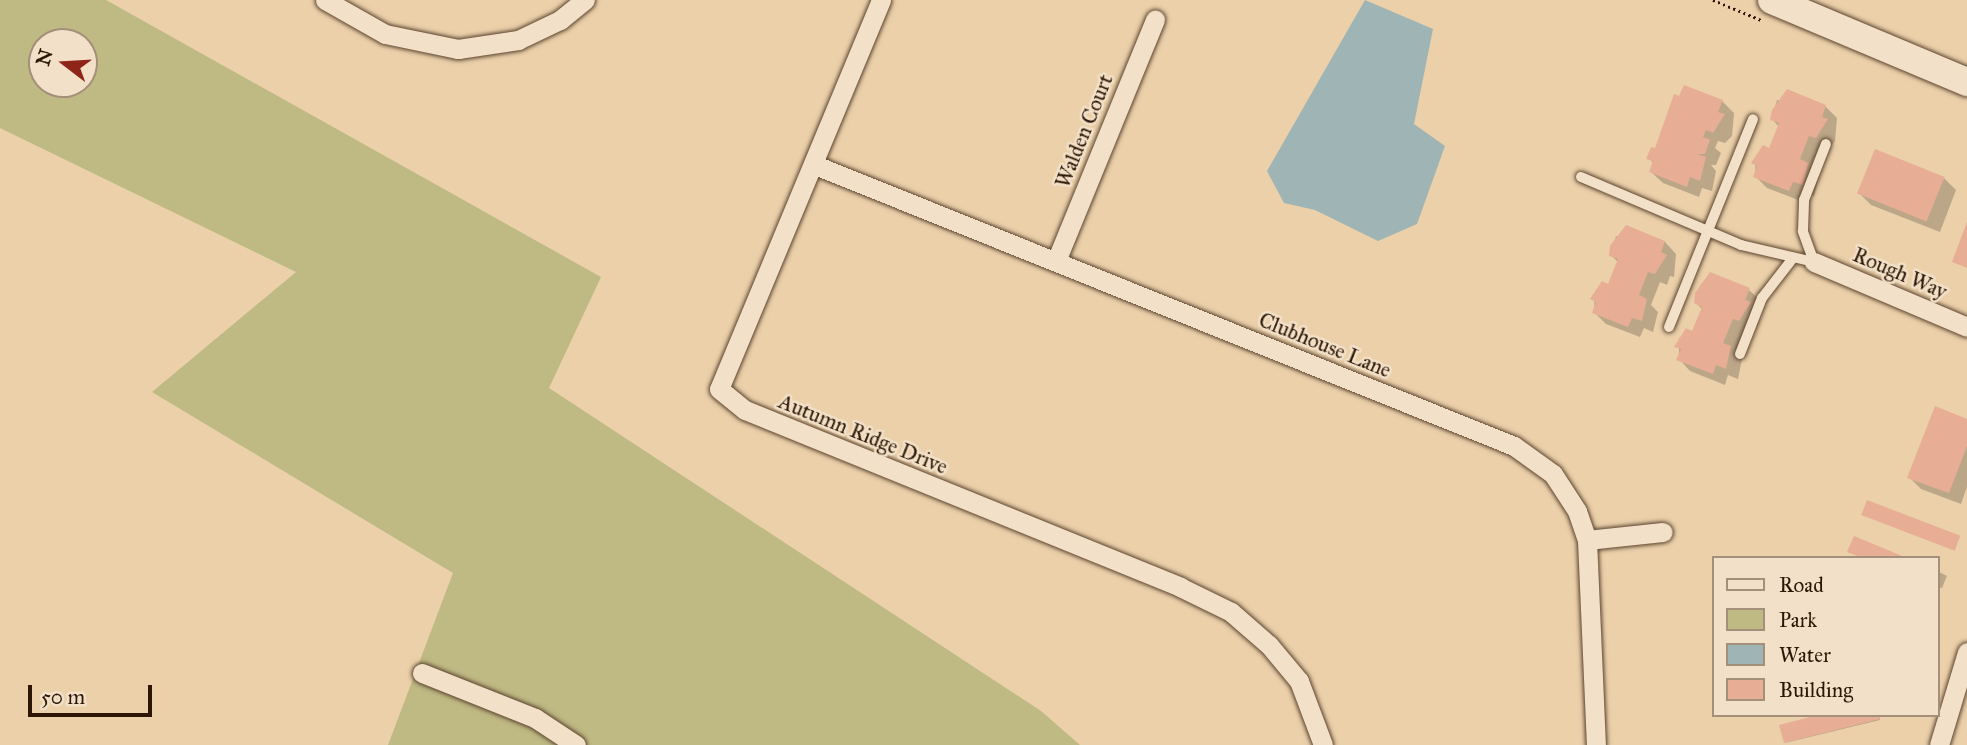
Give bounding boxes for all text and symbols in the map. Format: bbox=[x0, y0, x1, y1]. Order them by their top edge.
north arrow bbox=[28, 28, 98, 98]
text: N bbox=[31, 46, 58, 68]
street label: Walden Court bbox=[1050, 71, 1118, 191]
street label: Rough Way bbox=[1849, 242, 1951, 304]
street label: Clubhouse Lane bbox=[1255, 307, 1395, 383]
street label: Autumn Ridge Drive bbox=[775, 389, 951, 479]
legend bbox=[1712, 556, 1939, 717]
text: Road bbox=[1779, 572, 1824, 598]
text: Park bbox=[1779, 607, 1817, 633]
text: Water bbox=[1779, 642, 1831, 668]
scale bar bbox=[32, 672, 156, 716]
text: Building bbox=[1779, 677, 1853, 703]
text: 50 m bbox=[41, 684, 85, 710]

